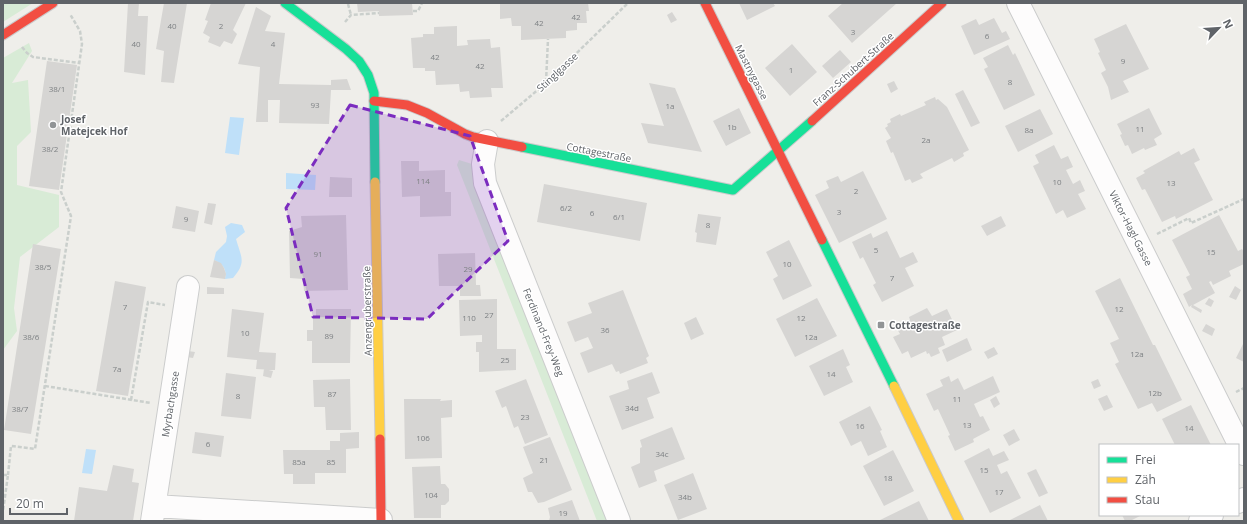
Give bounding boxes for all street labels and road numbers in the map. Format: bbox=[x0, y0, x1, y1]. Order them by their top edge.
street label: Franz-Schubert-Straße bbox=[809, 29, 897, 109]
street label: Mastnygasse bbox=[732, 42, 772, 102]
street label: Stinglgasse bbox=[533, 49, 581, 95]
street label: Cottagestraße bbox=[565, 139, 633, 165]
street label: Viktor-Hagl-Gasse bbox=[1106, 188, 1156, 268]
street label: Anzengruberstraße bbox=[359, 265, 375, 356]
street label: Ferdinand-Frey-Weg bbox=[520, 286, 568, 379]
street label: Myrbachgasse bbox=[158, 370, 182, 438]

